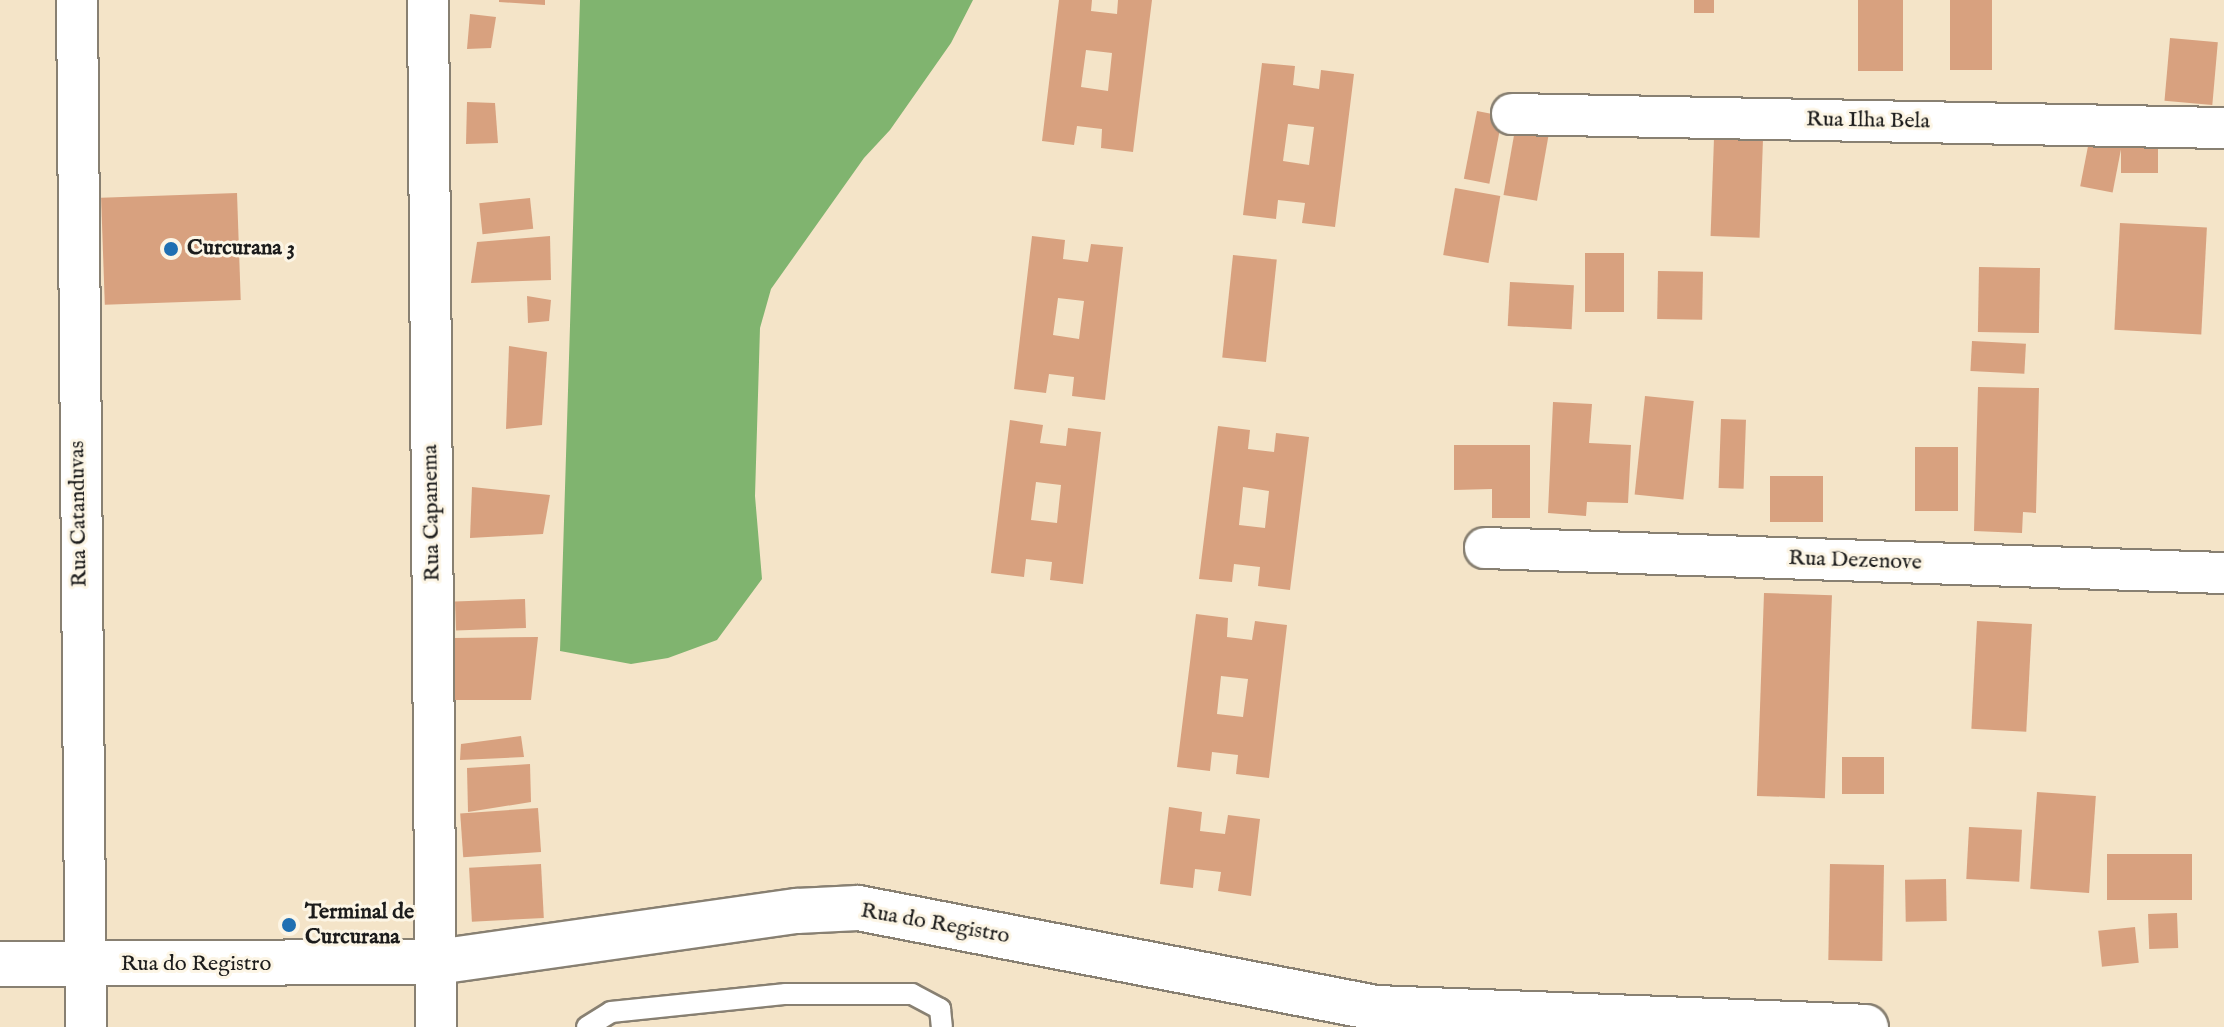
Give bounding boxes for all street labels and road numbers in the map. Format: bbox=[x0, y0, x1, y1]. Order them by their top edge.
street label: Rua Ilha Bela bbox=[1806, 107, 1930, 135]
street label: Rua Catanduvas bbox=[65, 441, 93, 587]
street label: Rua Capanema bbox=[418, 444, 446, 582]
street label: Rua Dezenove bbox=[1788, 545, 1922, 577]
street label: Rua do Registro bbox=[859, 898, 1011, 950]
street label: Rua do Registro bbox=[121, 952, 271, 978]

